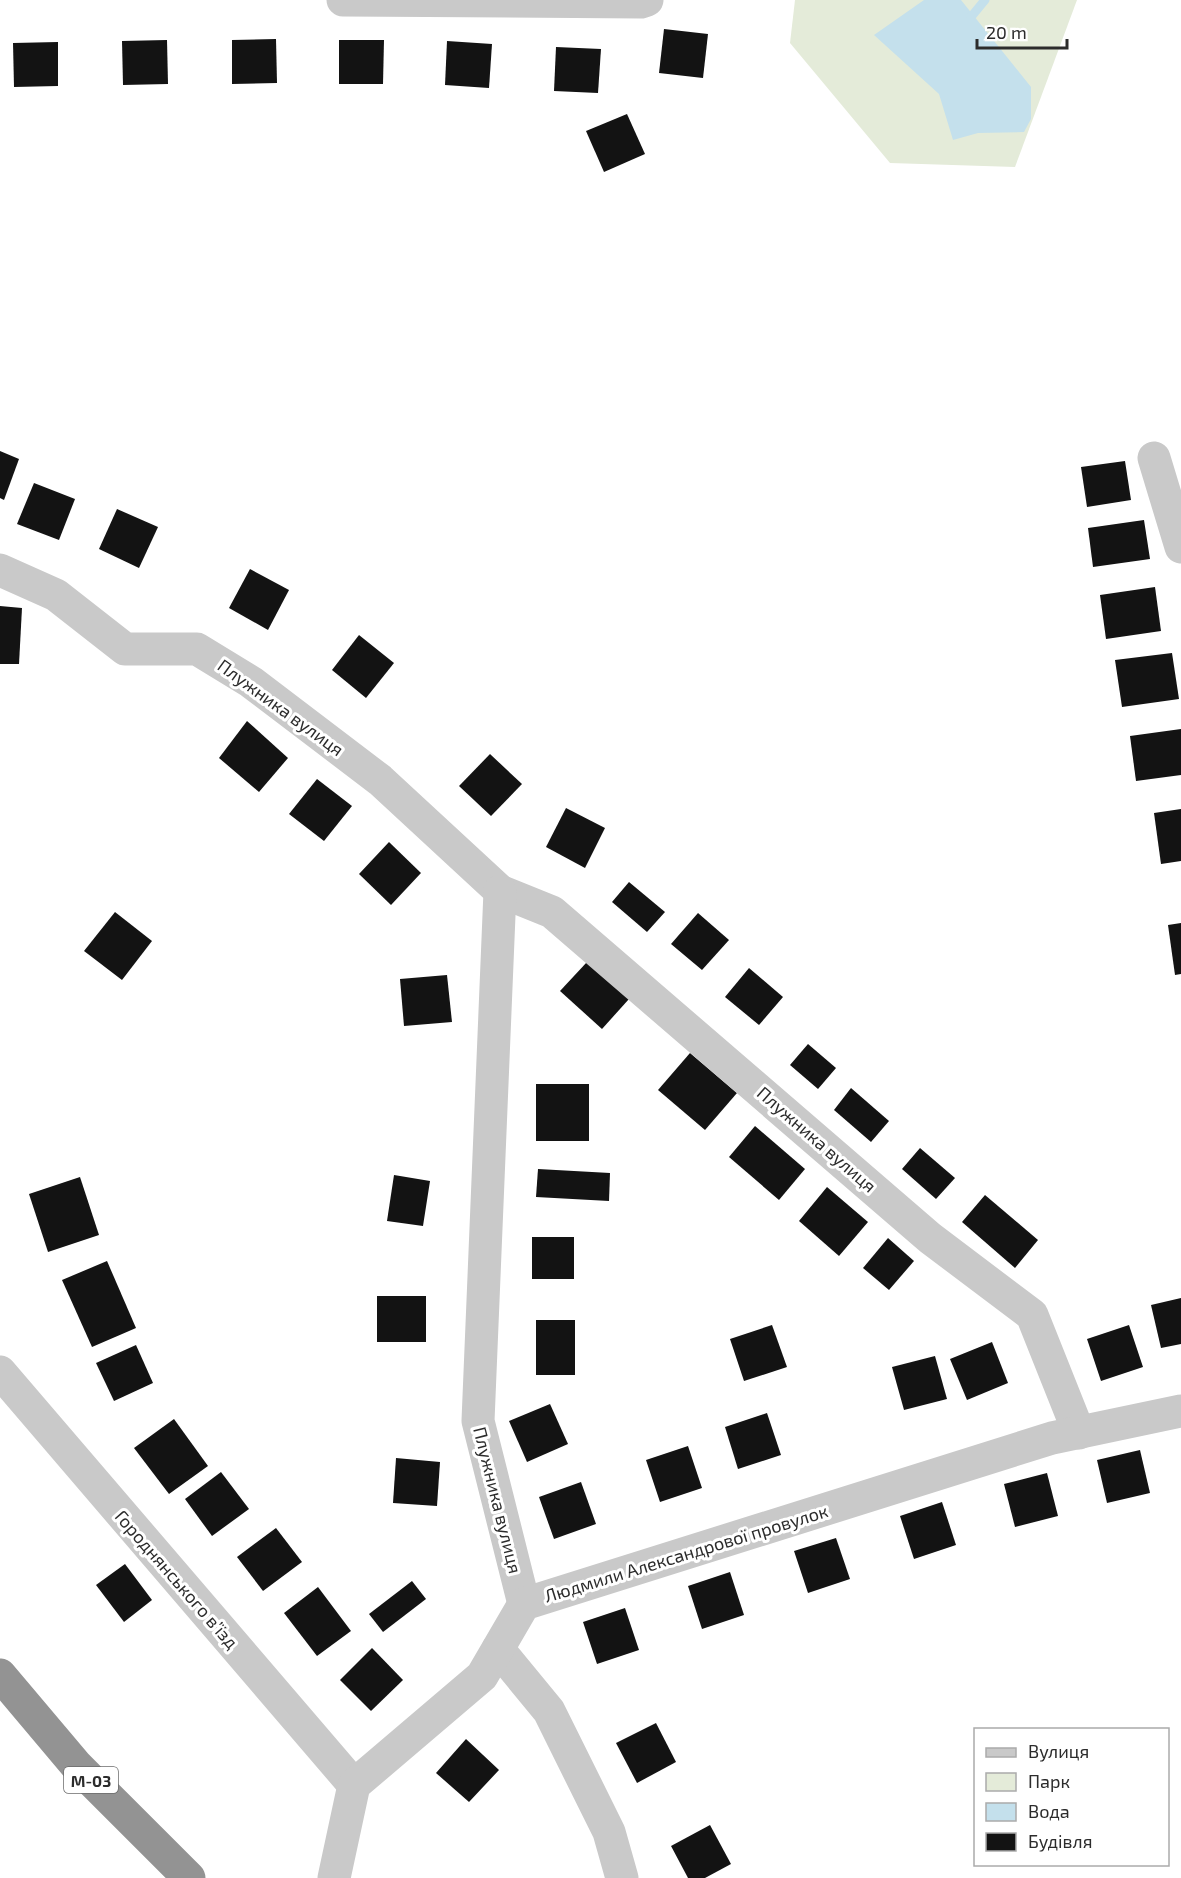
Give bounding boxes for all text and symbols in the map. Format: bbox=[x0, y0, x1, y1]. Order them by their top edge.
scale bar bbox=[977, 12, 1067, 50]
text: 20 m bbox=[986, 21, 1027, 43]
street label: Плужника вулиця bbox=[214, 654, 348, 760]
street label: Плужника вулиця bbox=[753, 1081, 881, 1197]
street label: Плужника вулиця bbox=[469, 1424, 527, 1576]
street label: Людмили Александрової провулок bbox=[542, 1499, 831, 1607]
street label: Городнянського в’їзд bbox=[111, 1505, 243, 1653]
legend bbox=[974, 1728, 1169, 1866]
text: Вулиця bbox=[1028, 1740, 1089, 1762]
road number: М-03 bbox=[64, 1767, 118, 1793]
text: Парк bbox=[1028, 1770, 1070, 1792]
text: Вода bbox=[1028, 1800, 1070, 1822]
text: Будівля bbox=[1028, 1830, 1092, 1852]

